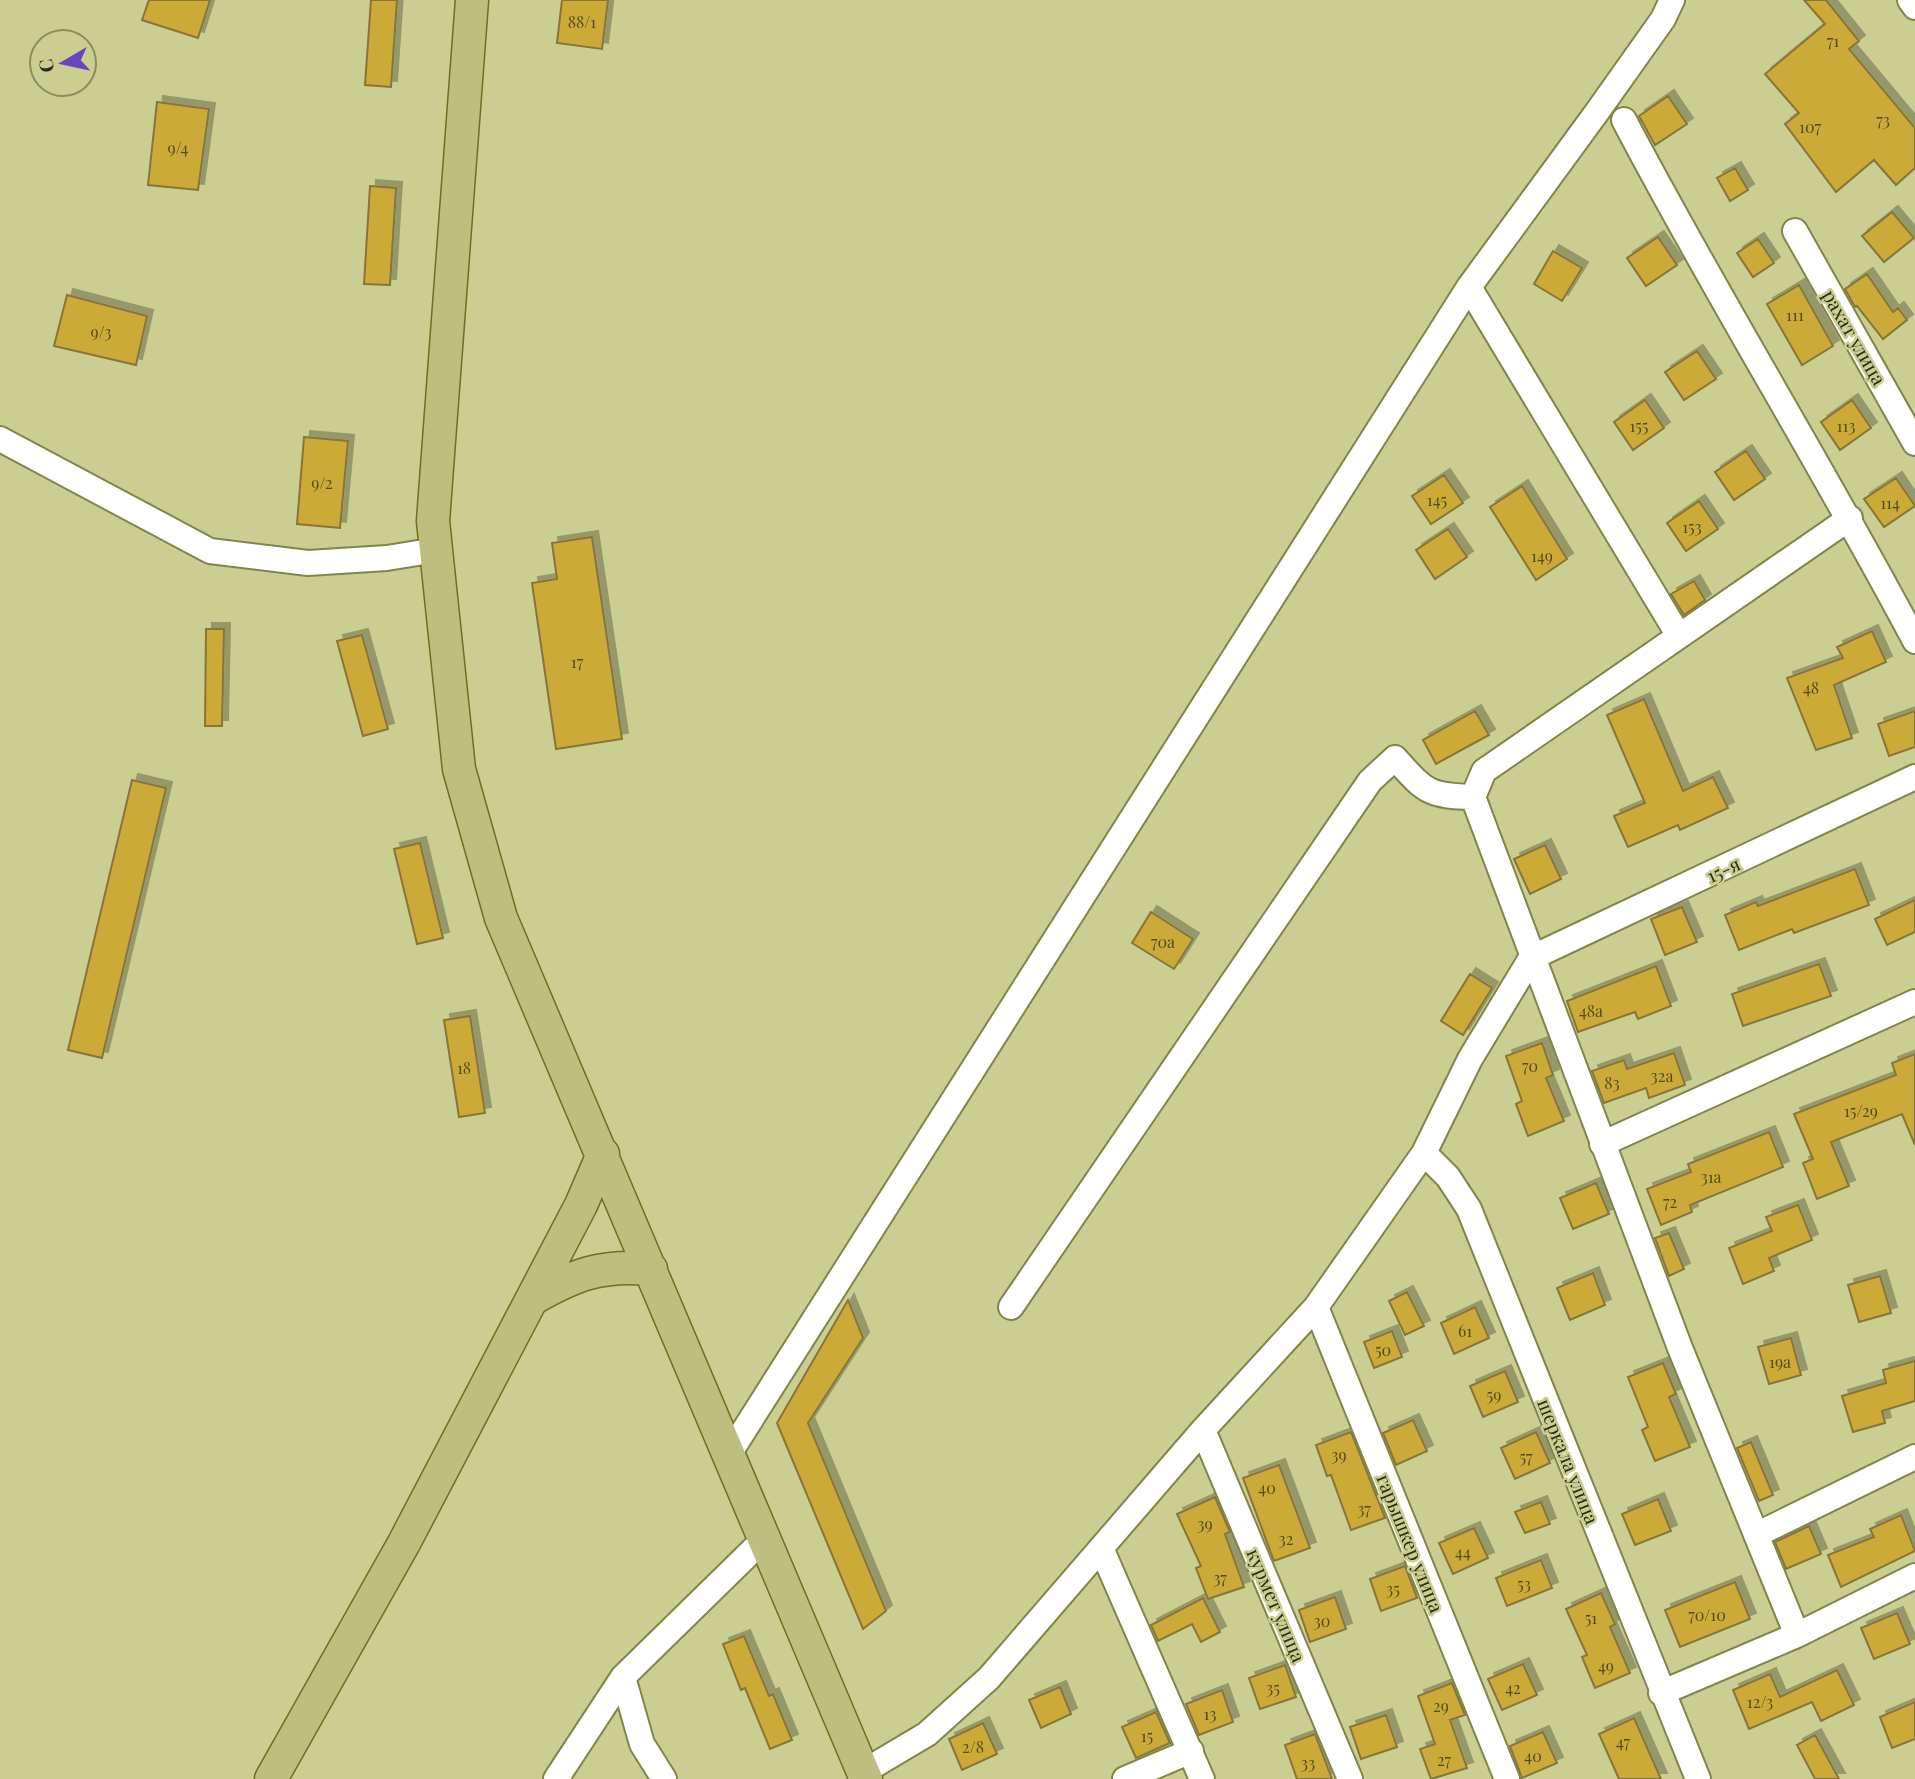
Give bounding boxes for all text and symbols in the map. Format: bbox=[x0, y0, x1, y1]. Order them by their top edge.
house number: 88/1 bbox=[568, 11, 596, 32]
north arrow bbox=[28, 28, 98, 98]
house number: 71 bbox=[1827, 30, 1839, 51]
text: С bbox=[31, 57, 59, 74]
house number: 73 bbox=[1876, 109, 1890, 130]
house number: 107 bbox=[1799, 116, 1822, 137]
house number: 9/4 bbox=[168, 137, 189, 158]
street label: рахат улица bbox=[1817, 284, 1893, 390]
house number: 111 bbox=[1786, 304, 1804, 325]
house number: 9/3 bbox=[91, 321, 111, 342]
house number: 155 bbox=[1629, 415, 1649, 436]
house number: 113 bbox=[1837, 415, 1855, 436]
house number: 9/2 bbox=[311, 472, 333, 493]
house number: 145 bbox=[1427, 489, 1447, 510]
house number: 114 bbox=[1880, 492, 1900, 513]
house number: 153 bbox=[1682, 516, 1702, 537]
house number: 149 bbox=[1531, 545, 1553, 566]
house number: 17 bbox=[571, 651, 584, 672]
house number: 48 bbox=[1803, 677, 1819, 698]
street label: 15-я bbox=[1702, 850, 1744, 888]
house number: 70а bbox=[1151, 931, 1175, 952]
house number: 48а bbox=[1579, 1000, 1603, 1021]
house number: 70 bbox=[1522, 1055, 1538, 1076]
house number: 18 bbox=[457, 1057, 471, 1078]
house number: 32а bbox=[1651, 1065, 1673, 1086]
house number: 83 bbox=[1604, 1072, 1620, 1093]
house number: 15/29 bbox=[1844, 1100, 1878, 1121]
house number: 31а bbox=[1700, 1166, 1722, 1187]
house number: 72 bbox=[1663, 1191, 1677, 1212]
house number: 61 bbox=[1458, 1320, 1472, 1341]
house number: 50 bbox=[1375, 1339, 1391, 1360]
house number: 19а bbox=[1769, 1351, 1791, 1372]
house number: 59 bbox=[1487, 1384, 1501, 1405]
street label: шеркала улица bbox=[1532, 1394, 1606, 1528]
house number: 39 bbox=[1331, 1444, 1347, 1465]
house number: 57 bbox=[1519, 1446, 1533, 1467]
street label: гарышкер улица bbox=[1371, 1470, 1451, 1617]
house number: 40 bbox=[1258, 1477, 1276, 1498]
house number: 37 bbox=[1357, 1498, 1371, 1519]
house number: 39 bbox=[1197, 1513, 1213, 1534]
house number: 32 bbox=[1279, 1528, 1293, 1549]
house number: 44 bbox=[1455, 1541, 1471, 1562]
street label: курмет улица bbox=[1241, 1544, 1313, 1666]
house number: 37 bbox=[1213, 1567, 1227, 1588]
house number: 53 bbox=[1517, 1573, 1531, 1594]
house number: 35 bbox=[1386, 1578, 1400, 1599]
house number: 70/10 bbox=[1688, 1604, 1726, 1625]
house number: 51 bbox=[1585, 1607, 1597, 1628]
house number: 30 bbox=[1314, 1610, 1330, 1631]
house number: 49 bbox=[1598, 1655, 1614, 1676]
house number: 35 bbox=[1266, 1677, 1280, 1698]
house number: 42 bbox=[1505, 1677, 1521, 1698]
house number: 12/3 bbox=[1747, 1691, 1773, 1712]
house number: 29 bbox=[1433, 1695, 1449, 1716]
house number: 13 bbox=[1204, 1703, 1216, 1724]
house number: 15 bbox=[1141, 1725, 1153, 1746]
house number: 47 bbox=[1616, 1731, 1631, 1752]
house number: 2/8 bbox=[962, 1736, 984, 1757]
house number: 40 bbox=[1524, 1745, 1542, 1766]
house number: 27 bbox=[1437, 1749, 1452, 1770]
house number: 33 bbox=[1301, 1752, 1315, 1773]

